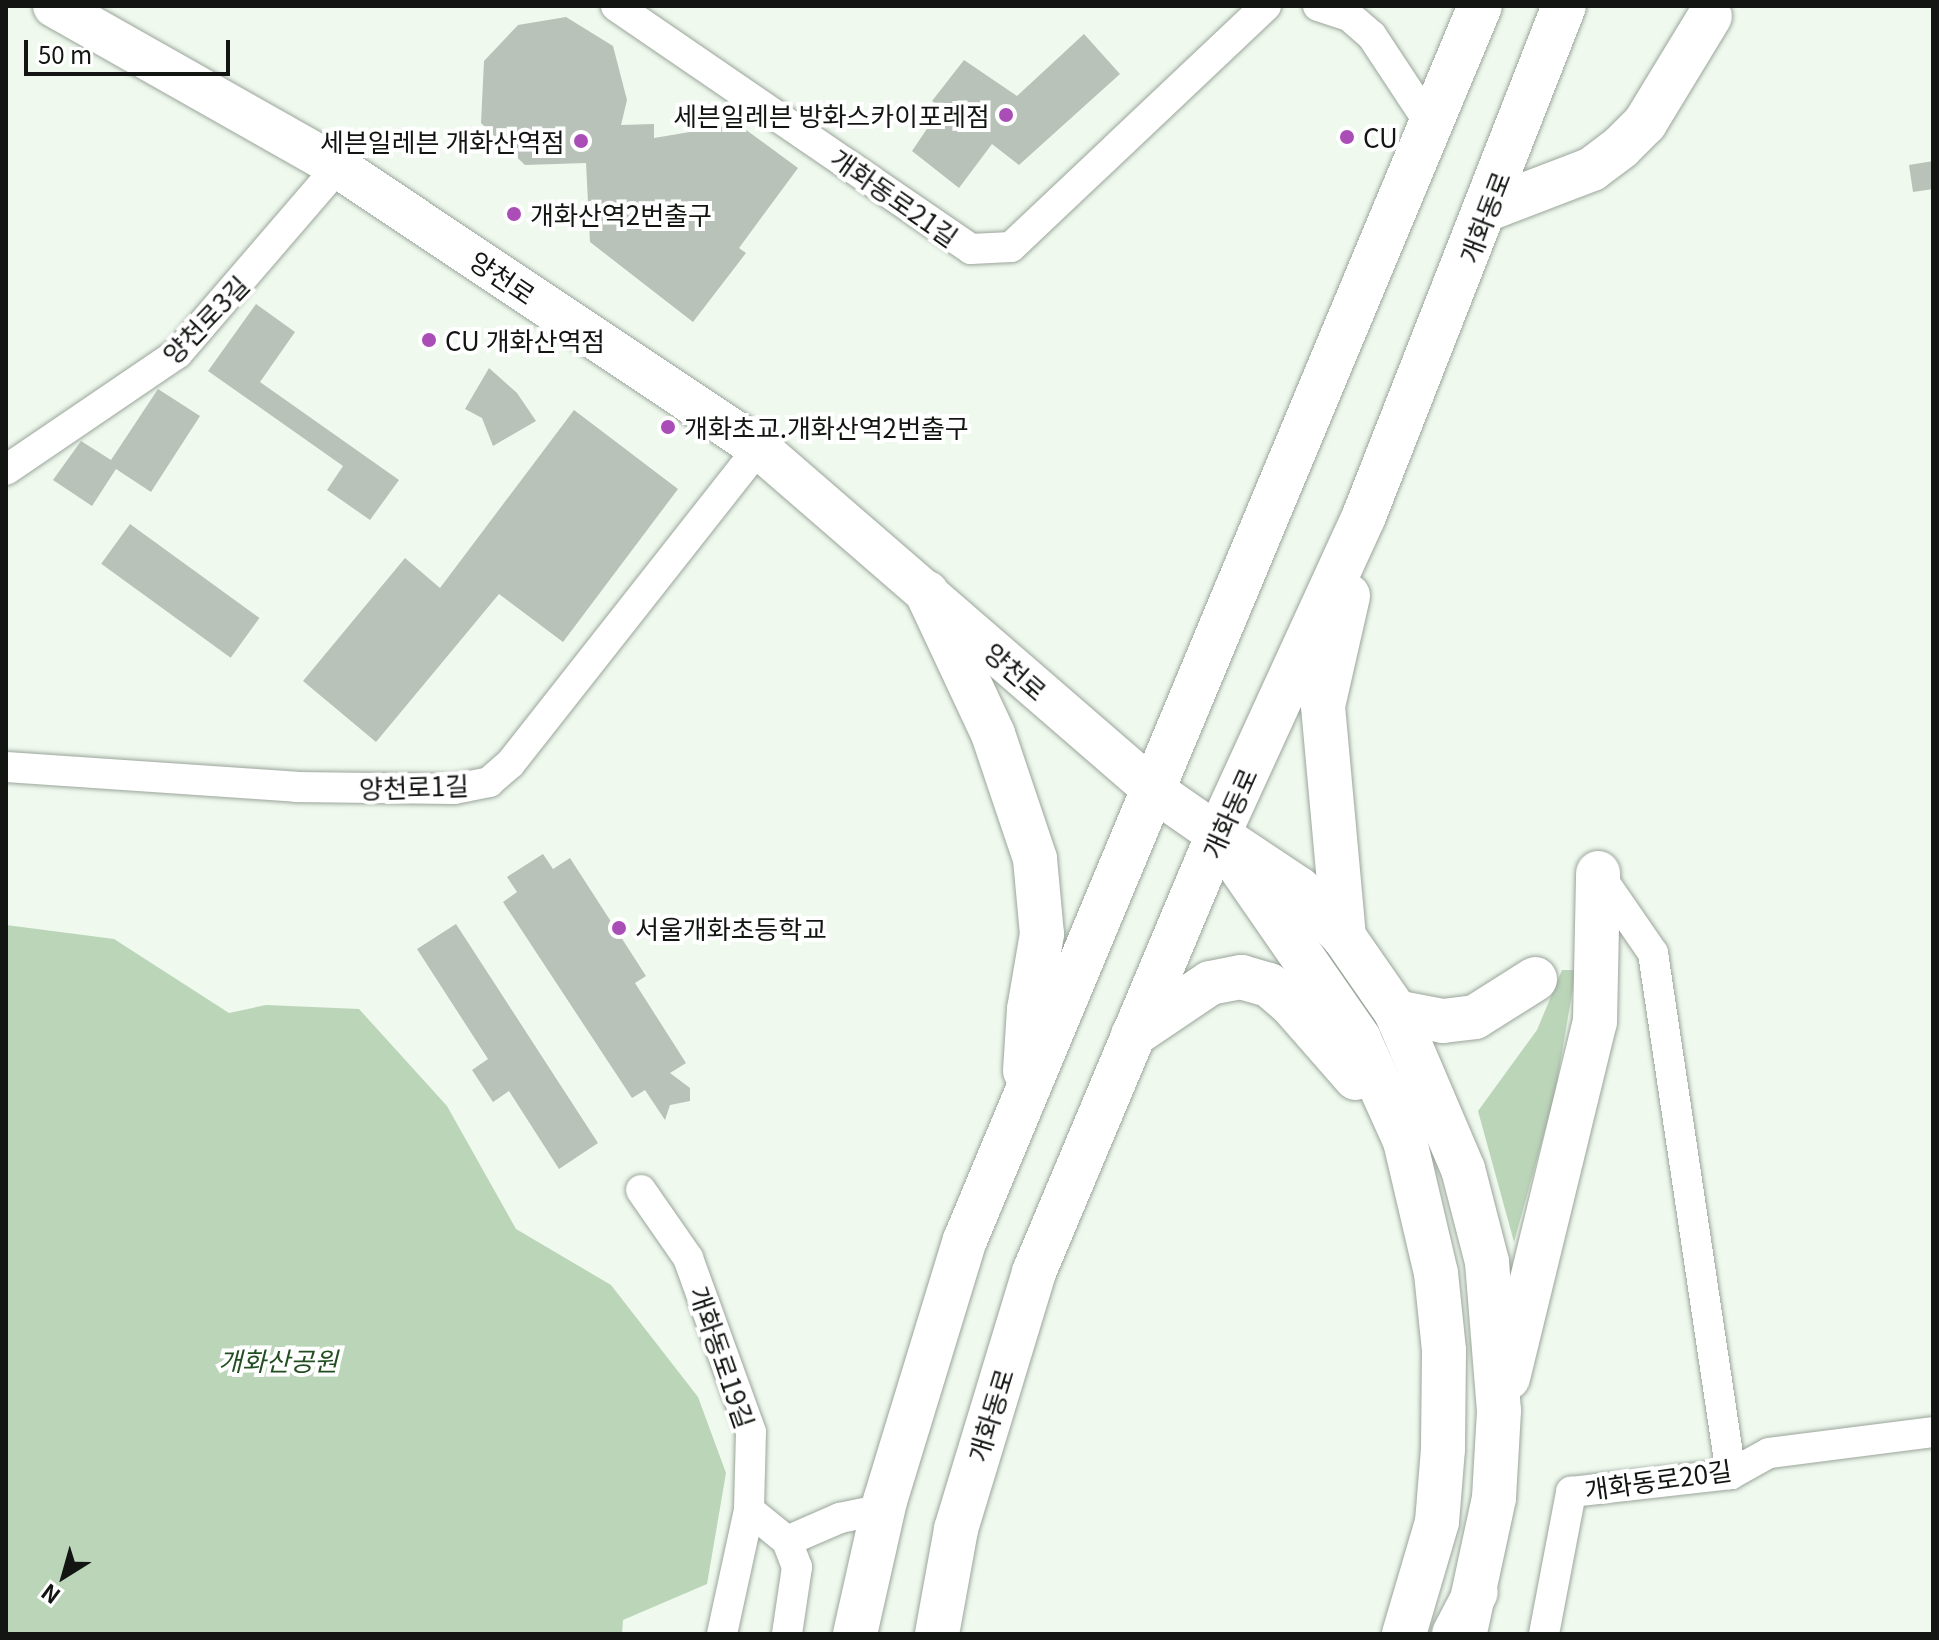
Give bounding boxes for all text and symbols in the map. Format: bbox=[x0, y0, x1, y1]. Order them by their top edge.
scale bar bbox=[28, 24, 234, 74]
text: 50 m bbox=[38, 36, 92, 71]
place label: 세븐일레븐 방화스카이포레점 bbox=[673, 99, 990, 131]
marker: 세븐일레븐 방화스카이포레점 bbox=[997, 106, 1015, 124]
place label: CU bbox=[1363, 121, 1398, 153]
place label: 세븐일레븐 개화산역점 bbox=[320, 125, 565, 157]
marker: CU bbox=[1338, 128, 1356, 146]
marker: 세븐일레븐 개화산역점 bbox=[572, 132, 590, 150]
street label: 개화동로21길 bbox=[825, 142, 965, 252]
street label: 개화동로 bbox=[1452, 167, 1516, 267]
place label: 개화산역2번출구 bbox=[530, 198, 712, 230]
marker: 개화산역2번출구 bbox=[505, 205, 523, 223]
street label: 양천로 bbox=[465, 244, 541, 310]
street label: 양천로3길 bbox=[156, 269, 254, 369]
place label: CU 개화산역점 bbox=[445, 324, 605, 356]
marker: CU 개화산역점 bbox=[420, 331, 438, 349]
place label: 개화초교.개화산역2번출구 bbox=[684, 411, 969, 443]
marker: 개화초교.개화산역2번출구 bbox=[659, 418, 677, 436]
street label: 양천로 bbox=[979, 636, 1053, 706]
street label: 개화동로 bbox=[1195, 763, 1263, 863]
street label: 양천로1길 bbox=[358, 768, 470, 804]
place label: 서울개화초등학교 bbox=[635, 912, 826, 944]
marker: 서울개화초등학교 bbox=[610, 919, 628, 937]
street label: 개화동로19길 bbox=[684, 1282, 762, 1432]
park label: 개화산공원 bbox=[218, 1344, 338, 1376]
street label: 개화동로 bbox=[961, 1365, 1019, 1465]
street label: 개화동로20길 bbox=[1582, 1453, 1734, 1505]
north arrow bbox=[24, 1536, 104, 1616]
text: N bbox=[33, 1577, 66, 1613]

